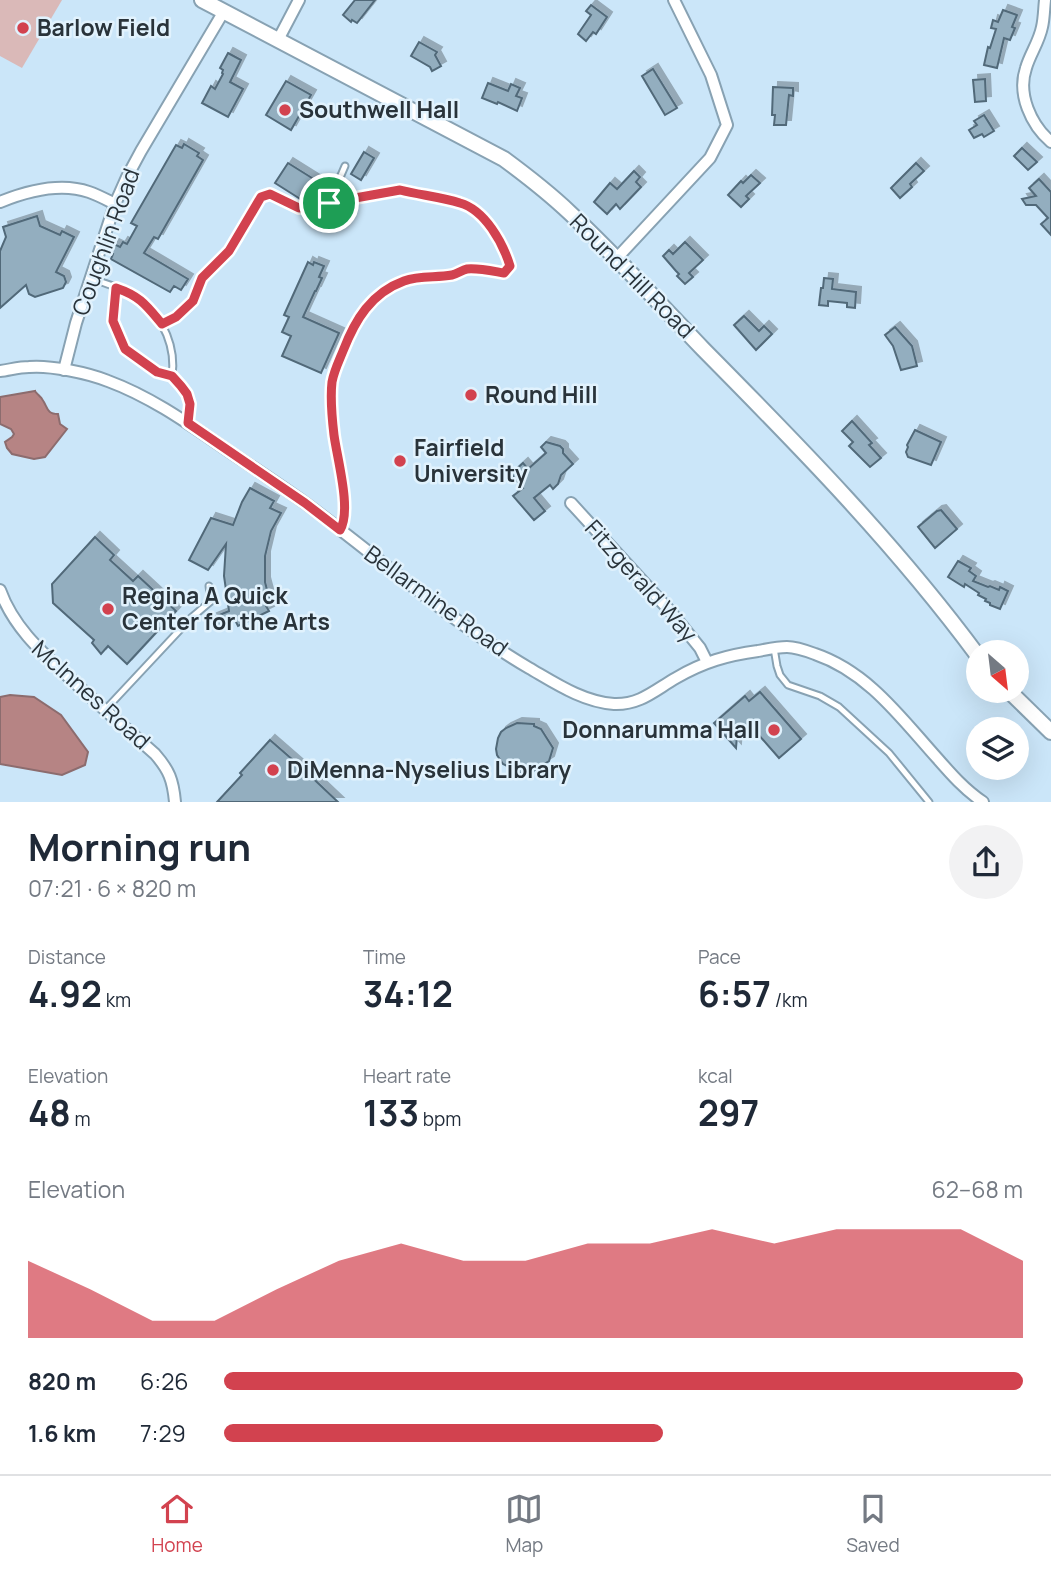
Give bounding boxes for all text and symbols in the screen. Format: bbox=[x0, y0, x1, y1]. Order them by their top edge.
place label: Barlow Field bbox=[37, 11, 170, 43]
marker: Barlow Field bbox=[15, 20, 31, 36]
place label: Southwell Hall bbox=[299, 93, 459, 125]
marker: Southwell Hall bbox=[277, 102, 293, 118]
street label: Coughlin Road bbox=[64, 164, 147, 320]
pin bbox=[299, 173, 359, 233]
icon: arrive bbox=[310, 184, 348, 222]
street label: Round Hill Road bbox=[563, 206, 702, 345]
place label: Round Hill bbox=[485, 378, 598, 410]
marker: Round Hill bbox=[463, 387, 479, 403]
place label: Fairfield University bbox=[414, 431, 528, 489]
marker: Fairfield University bbox=[392, 453, 408, 469]
street label: Fitzgerald Way bbox=[578, 512, 705, 648]
street label: Bellarmine Road bbox=[358, 537, 515, 663]
place label: Regina A Quick Center for the Arts bbox=[122, 579, 330, 637]
marker: Regina A Quick Center for the Arts bbox=[100, 601, 116, 617]
street label: McInnes Road bbox=[25, 632, 158, 756]
north arrow bbox=[966, 640, 1029, 704]
map controls bbox=[966, 640, 1029, 780]
place label: Donnarumma Hall bbox=[562, 713, 760, 745]
button: layers bbox=[966, 717, 1029, 780]
marker: Donnarumma Hall bbox=[766, 722, 782, 738]
place label: DiMenna-Nyselius Library bbox=[287, 753, 571, 785]
marker: DiMenna-Nyselius Library bbox=[265, 762, 281, 778]
text: Morning run bbox=[28, 820, 251, 872]
button: share bbox=[949, 825, 1023, 899]
text: 07:21 · 6 × 820 m bbox=[28, 872, 196, 904]
text: Distance bbox=[28, 944, 106, 970]
text: Time bbox=[363, 944, 406, 970]
text: Pace bbox=[698, 944, 741, 970]
text: 4.92 bbox=[28, 970, 102, 1018]
text: 34:12 bbox=[363, 970, 453, 1018]
text: 6:57 bbox=[698, 970, 771, 1018]
text: km bbox=[102, 987, 131, 1013]
text: /km bbox=[771, 987, 808, 1013]
text: Elevation bbox=[28, 1063, 108, 1089]
text: Heart rate bbox=[363, 1063, 451, 1089]
text: kcal bbox=[698, 1063, 733, 1089]
text: 48 bbox=[28, 1089, 71, 1137]
text: 133 bbox=[363, 1089, 419, 1137]
text: 297 bbox=[698, 1089, 759, 1137]
text: m bbox=[71, 1106, 91, 1132]
text: bpm bbox=[419, 1106, 461, 1132]
text: Elevation bbox=[28, 1173, 125, 1205]
text: 62–68 m bbox=[931, 1173, 1023, 1205]
text: 820 m bbox=[28, 1365, 96, 1397]
text: 6:26 bbox=[140, 1365, 189, 1397]
text: 1.6 km bbox=[28, 1417, 96, 1449]
text: 7:29 bbox=[140, 1417, 186, 1449]
tab: Home bbox=[151, 1490, 203, 1558]
tab: Map bbox=[505, 1490, 543, 1558]
tab: Saved bbox=[846, 1490, 900, 1558]

